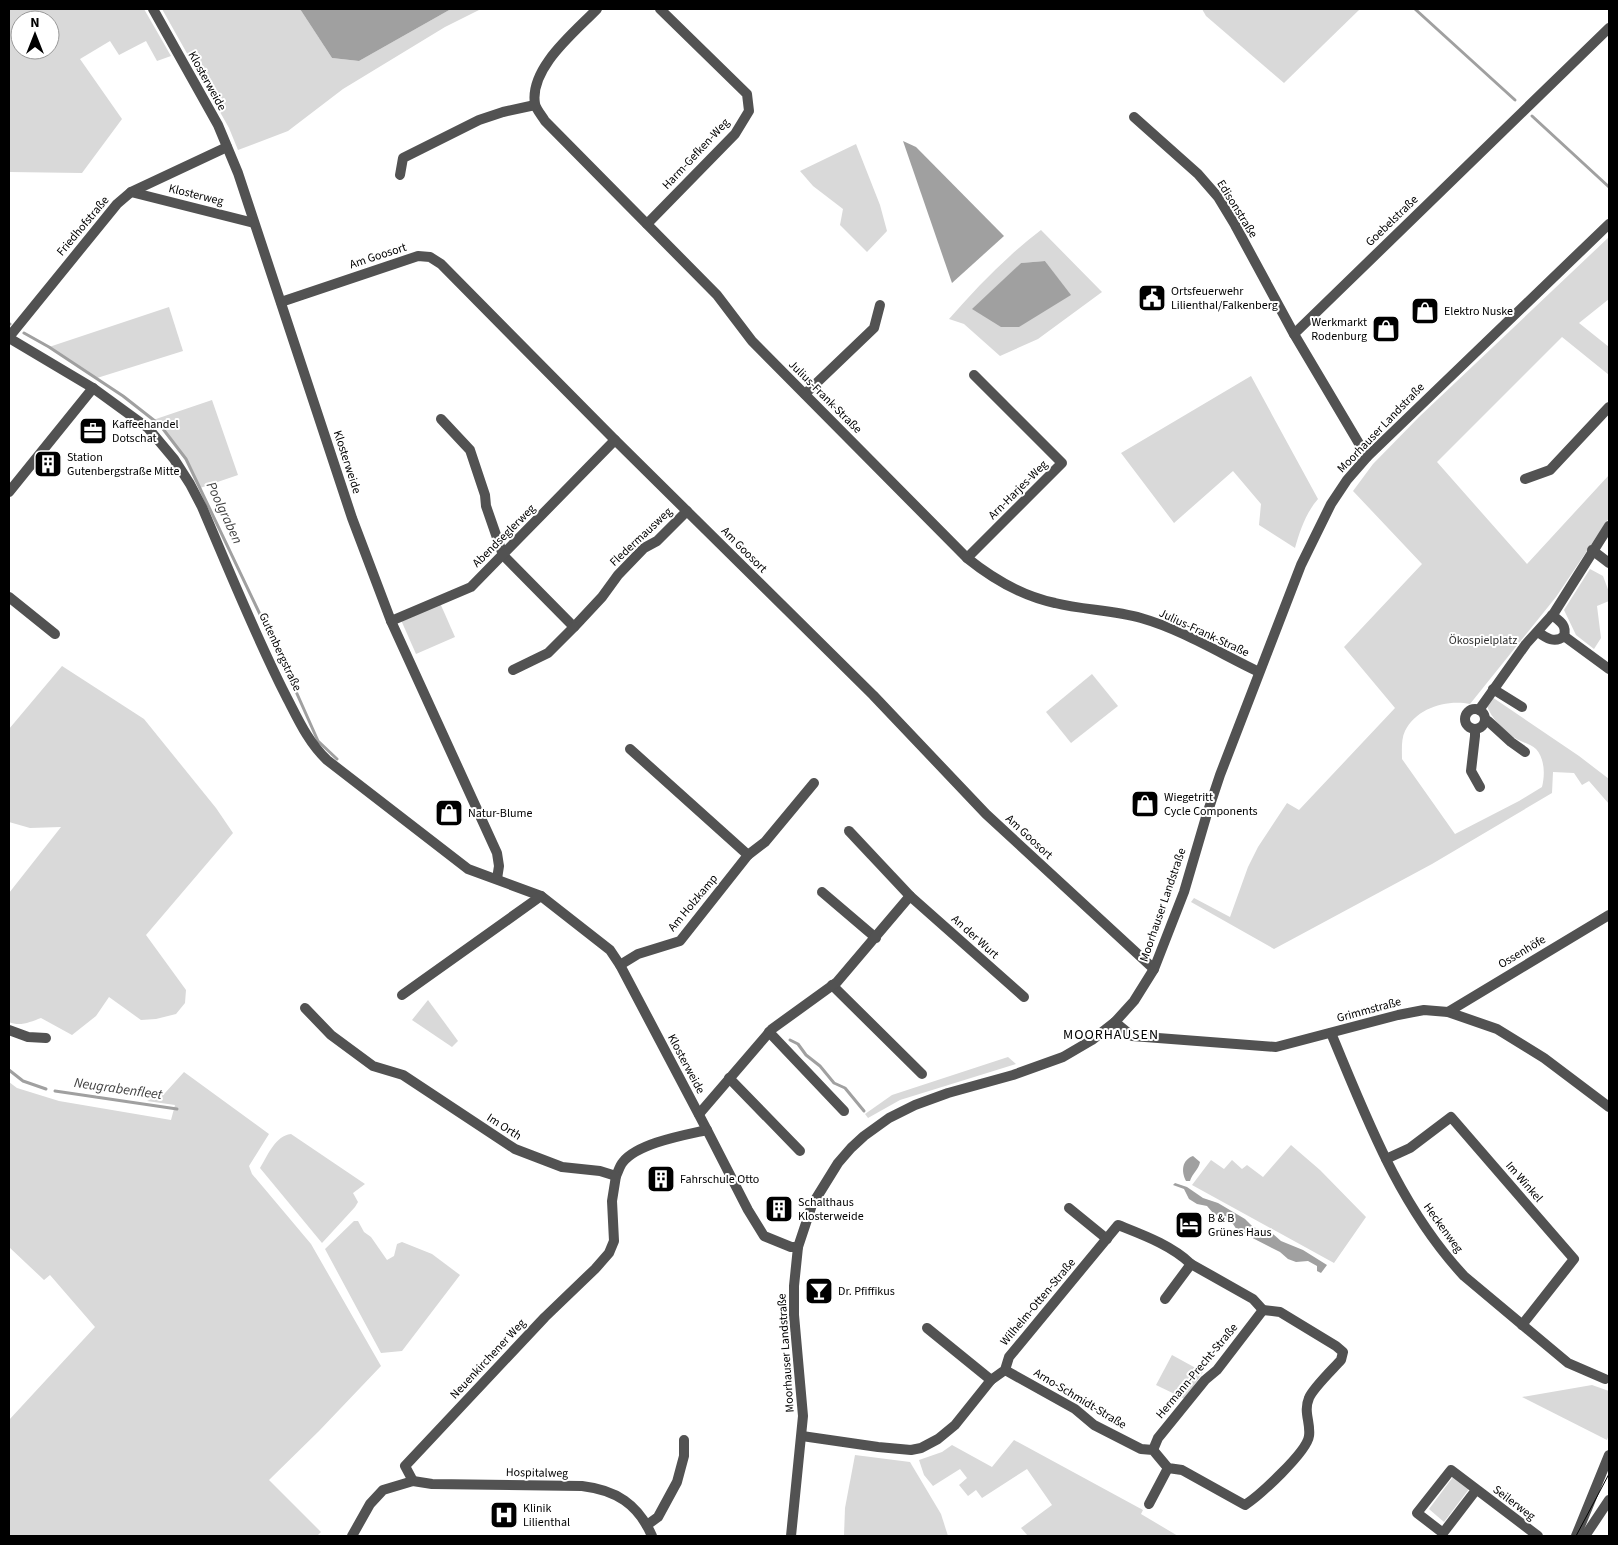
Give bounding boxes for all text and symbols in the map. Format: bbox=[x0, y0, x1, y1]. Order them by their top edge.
north arrow bbox=[10, 10, 60, 60]
text: N bbox=[30, 13, 40, 33]
street label: Klosterweide bbox=[184, 48, 230, 114]
street label: Harm-Gefken-Weg bbox=[659, 115, 733, 193]
street label: Edisonstraße bbox=[1212, 177, 1262, 241]
street label: Klosterweg bbox=[167, 180, 225, 210]
street label: Friedhofstraße bbox=[53, 192, 113, 260]
street label: Goebelstraße bbox=[1362, 192, 1422, 250]
street label: Am Goosort bbox=[347, 239, 409, 273]
public building icon: Ortsfeuerwehr Lilienthal/Falkenberg bbox=[1137, 283, 1167, 313]
place label: Ortsfeuerwehr Lilienthal/Falkenberg bbox=[1171, 283, 1278, 314]
shop icon: Elektro Nuske bbox=[1410, 296, 1440, 326]
place label: Elektro Nuske bbox=[1444, 303, 1513, 320]
place label: Werkmarkt Rodenburg bbox=[1311, 314, 1367, 345]
shop icon: Werkmarkt Rodenburg bbox=[1371, 314, 1401, 344]
street label: Julius-Frank-Straße bbox=[784, 356, 866, 438]
street label: Moorhauser Landstraße bbox=[1333, 379, 1429, 477]
office icon: Kaffeehandel Dotschat bbox=[78, 416, 108, 446]
place label: Kaffeehandel Dotschat bbox=[112, 416, 179, 447]
street label: Klosterweide bbox=[329, 428, 365, 496]
building icon: Station Gutenbergstraße Mitte bbox=[33, 449, 63, 479]
place label: Station Gutenbergstraße Mitte bbox=[67, 449, 179, 480]
street label: Arn-Harjes-Weg bbox=[984, 456, 1052, 524]
water label: Poolgraben bbox=[201, 479, 247, 547]
street label: Abendseglerweg bbox=[469, 501, 539, 571]
street label: Fledermausweg bbox=[606, 504, 676, 570]
street label: Am Goosort bbox=[717, 523, 771, 577]
street label: Julius-Frank-Straße bbox=[1156, 605, 1252, 661]
street label: Gutenbergstraße bbox=[254, 610, 306, 694]
park label: Ökospielplatz bbox=[1449, 632, 1517, 649]
shop icon: Wiegetritt Cycle Components bbox=[1130, 789, 1160, 819]
place label: Wiegetritt Cycle Components bbox=[1164, 789, 1258, 820]
shop icon: Natur-Blume bbox=[434, 798, 464, 828]
place label: Natur-Blume bbox=[468, 805, 532, 822]
street label: Am Goosort bbox=[1002, 811, 1056, 863]
street label: Moorhauser Landstraße bbox=[1136, 846, 1190, 964]
street label: Am Holzkamp bbox=[664, 871, 722, 935]
street label: An der Wurt bbox=[947, 911, 1003, 963]
street label: Ossenhöfe bbox=[1495, 931, 1549, 973]
street label: Grimmstraße bbox=[1335, 993, 1403, 1027]
district label: MOORHAUSEN bbox=[1063, 1025, 1159, 1045]
street label: Klosterweide bbox=[663, 1031, 709, 1097]
water label: Neugrabenfleet bbox=[73, 1073, 164, 1105]
street label: Im Orth bbox=[483, 1109, 525, 1145]
street label: Im Winkel bbox=[1501, 1158, 1547, 1206]
building icon: Fahrschule Otto bbox=[646, 1164, 676, 1194]
place label: Fahrschule Otto bbox=[680, 1171, 759, 1188]
building icon: Schalthaus Klosterweide bbox=[764, 1194, 794, 1224]
place label: Schalthaus Klosterweide bbox=[798, 1194, 864, 1225]
street label: Heckenweg bbox=[1419, 1200, 1467, 1256]
hotel icon: B & B Grünes Haus bbox=[1174, 1210, 1204, 1240]
place label: B & B Grünes Haus bbox=[1208, 1210, 1271, 1241]
street label: Wilhelm-Otten-Straße bbox=[996, 1255, 1080, 1349]
bar icon: Dr. Pfiffikus bbox=[804, 1276, 834, 1306]
place label: Dr. Pfiffikus bbox=[838, 1283, 895, 1300]
street label: Moorhauser Landstraße bbox=[773, 1293, 799, 1413]
street label: Neuenkirchener Weg bbox=[446, 1315, 530, 1403]
street label: Hermann-Precht-Straße bbox=[1152, 1320, 1242, 1422]
street label: Arno-Schmidt-Straße bbox=[1030, 1365, 1130, 1433]
street label: Hospitalweg bbox=[506, 1464, 568, 1482]
street label: Seilerweg bbox=[1489, 1481, 1539, 1525]
hospital icon: Klinik Lilienthal bbox=[489, 1500, 519, 1530]
place label: Klinik Lilienthal bbox=[523, 1500, 570, 1531]

